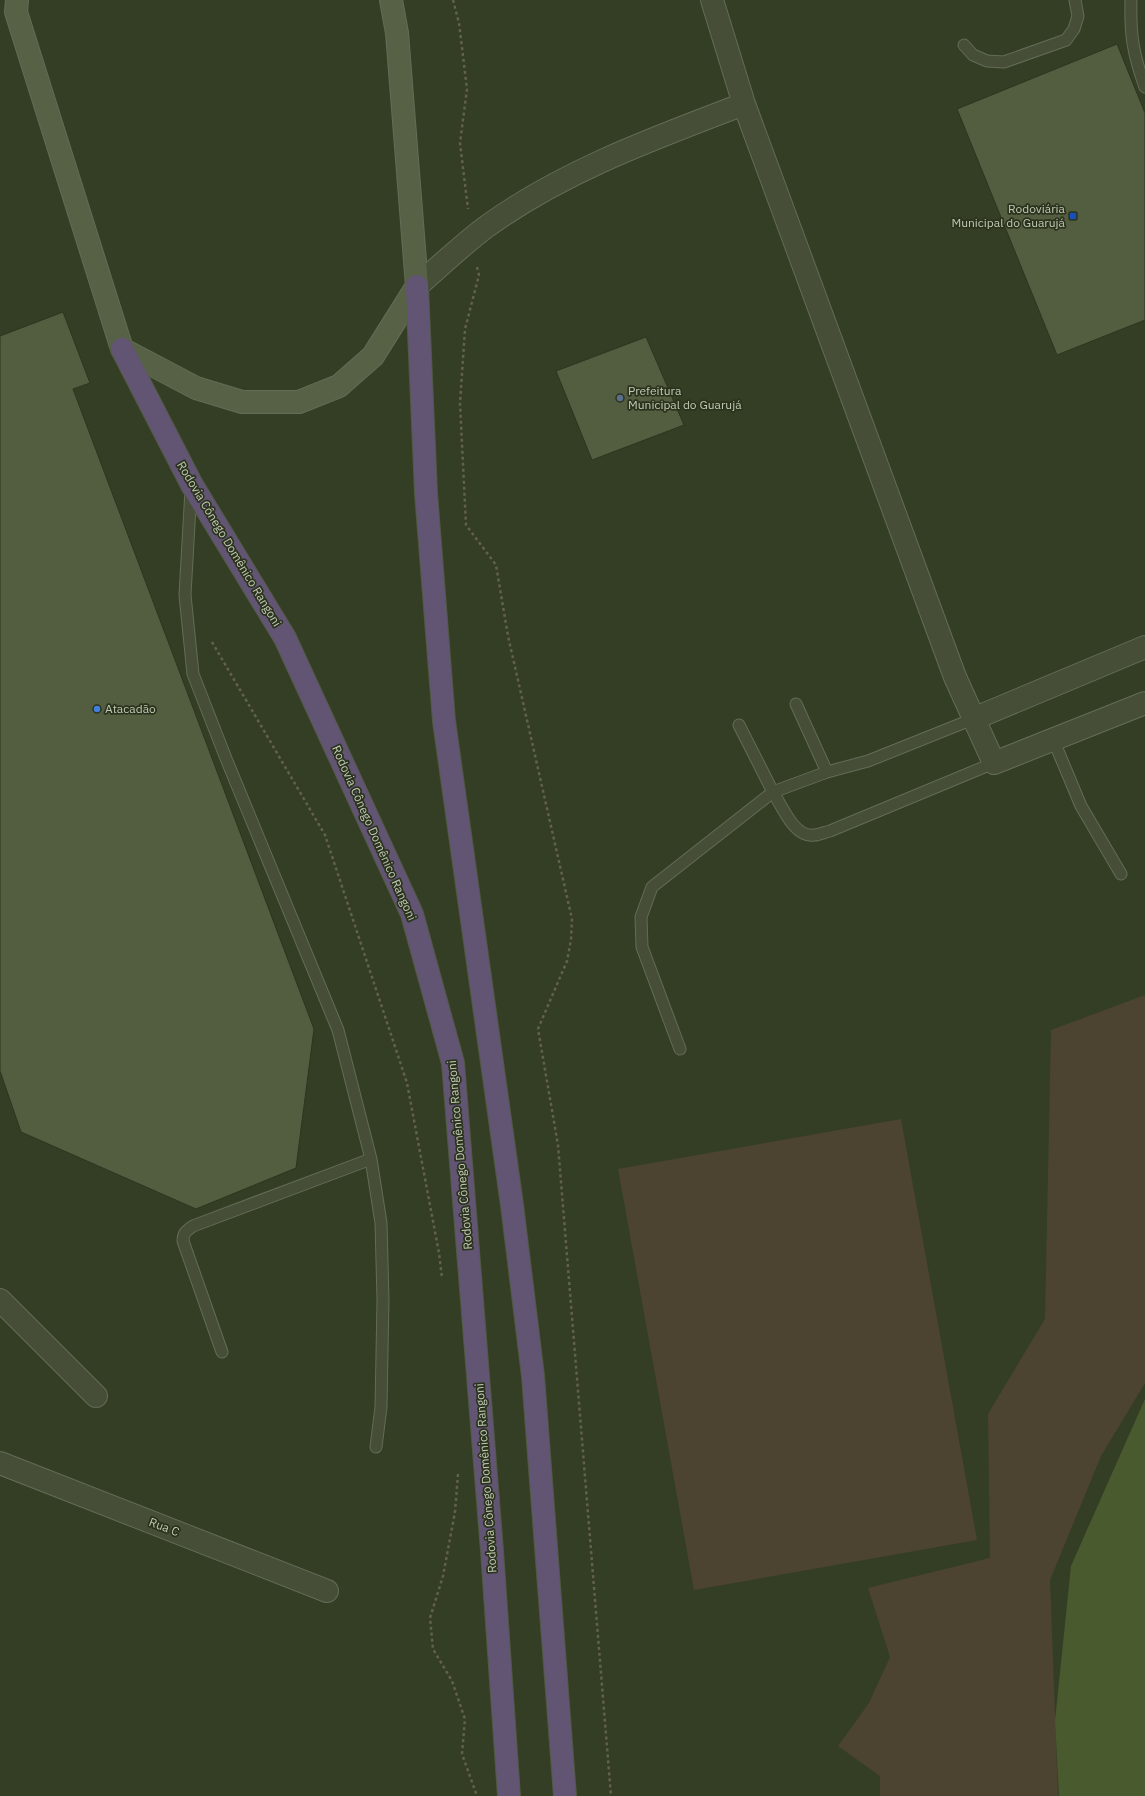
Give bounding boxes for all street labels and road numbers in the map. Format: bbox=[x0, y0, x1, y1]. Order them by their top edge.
street label: Rodovia Cônego Domênico Rangoni bbox=[174, 458, 285, 629]
street label: Rodovia Cônego Domênico Rangoni bbox=[329, 743, 420, 923]
street label: Rodovia Cônego Domênico Rangoni bbox=[444, 1060, 475, 1250]
street label: Rodovia Cônego Domênico Rangoni bbox=[471, 1383, 500, 1573]
street label: Rua C bbox=[147, 1514, 182, 1539]

